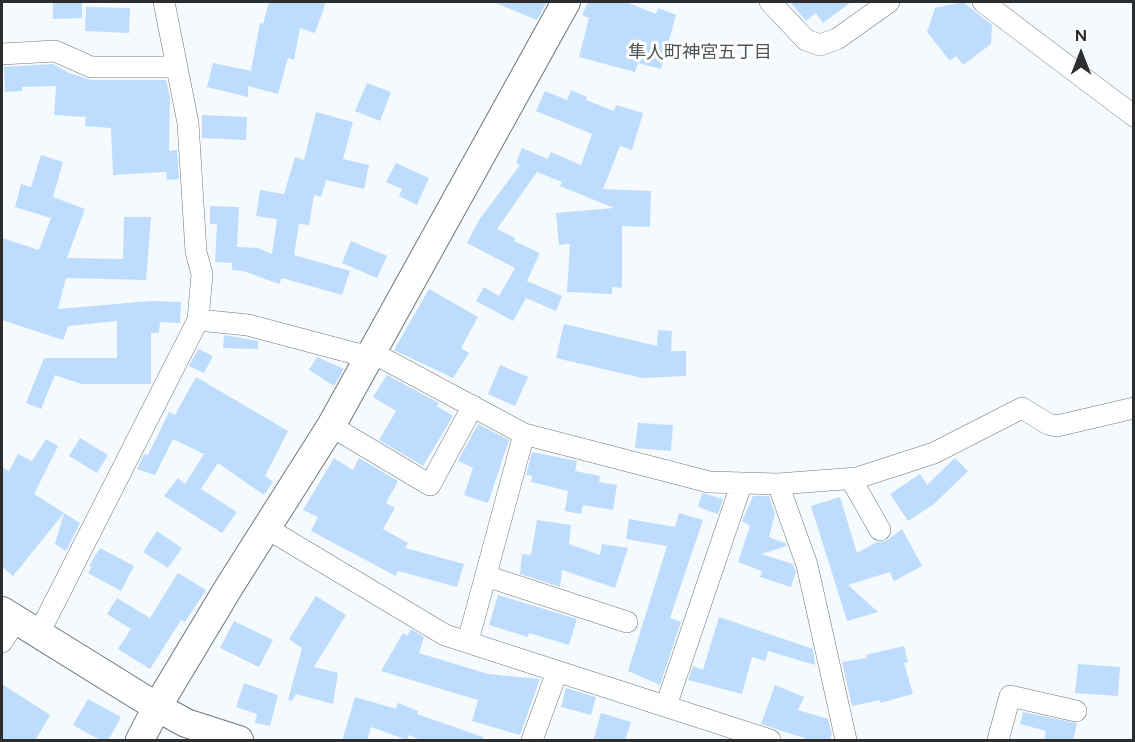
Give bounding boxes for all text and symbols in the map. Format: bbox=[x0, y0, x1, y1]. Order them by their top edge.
north arrow bbox=[1051, 24, 1111, 84]
text: N bbox=[1075, 26, 1087, 45]
district label: 隼人町神宮五丁目 bbox=[628, 42, 772, 64]

